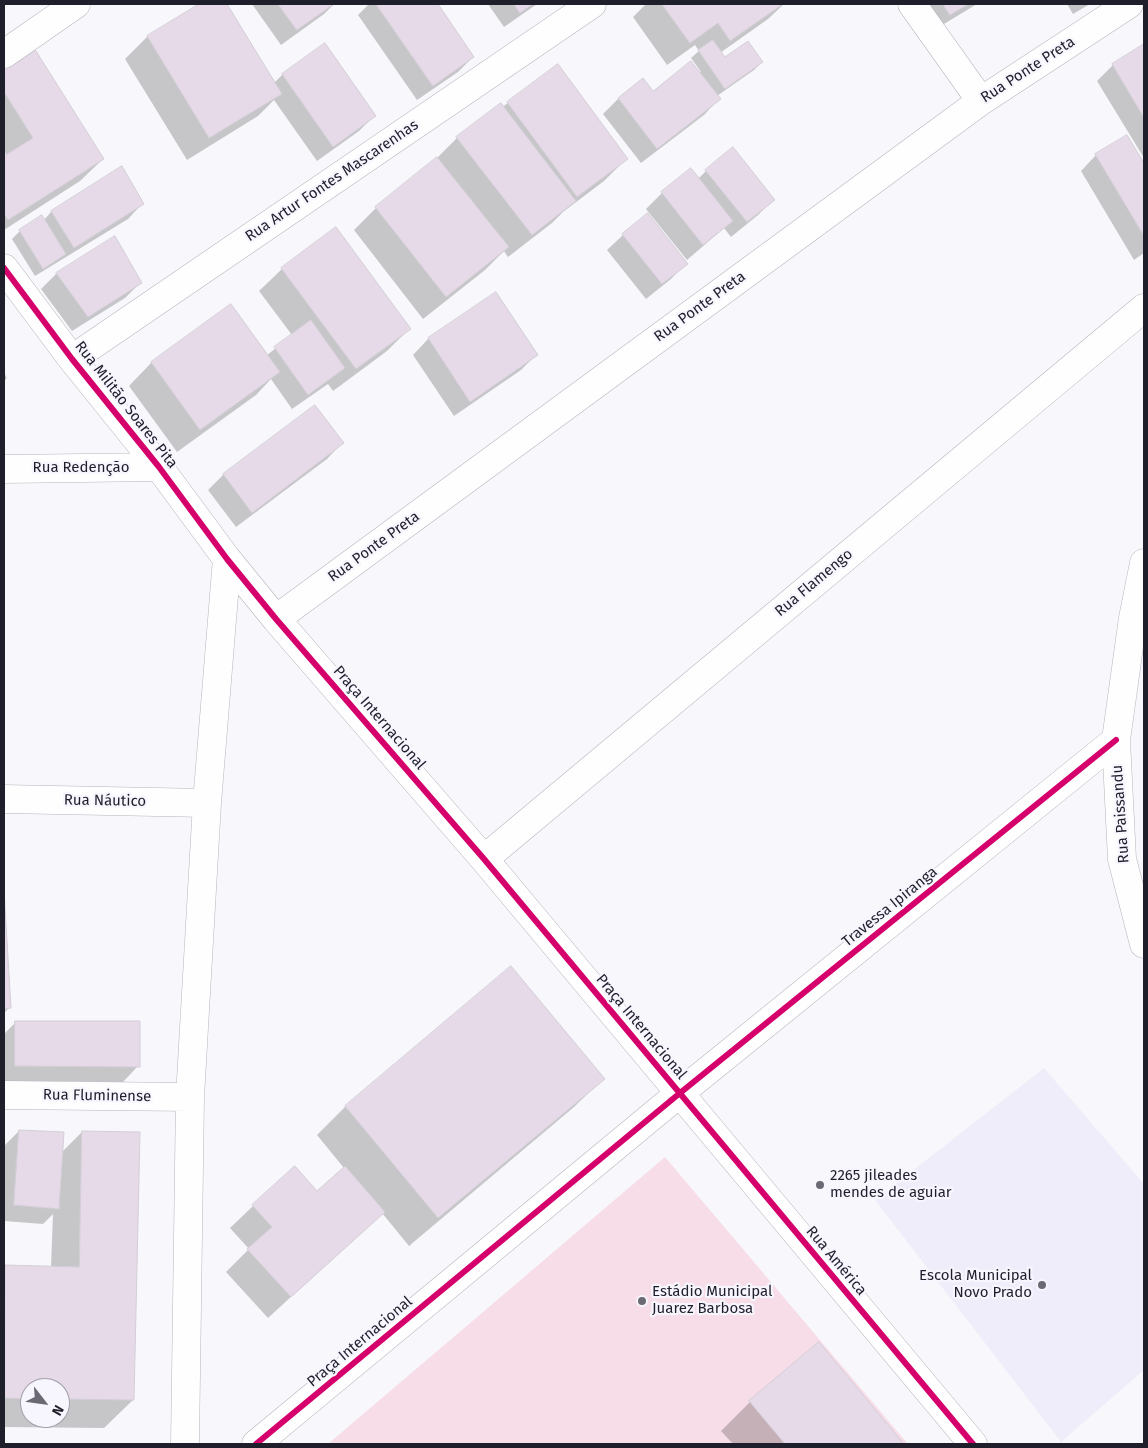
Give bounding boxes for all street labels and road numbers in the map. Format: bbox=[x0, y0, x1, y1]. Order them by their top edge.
street label: Rua Ponte Preta bbox=[978, 33, 1078, 107]
street label: Rua Artur Fontes Mascarenhas bbox=[242, 116, 422, 246]
street label: Rua Ponte Preta bbox=[651, 268, 749, 346]
street label: Rua Militão Soares Pita bbox=[71, 338, 181, 472]
street label: Rua Redenção bbox=[33, 459, 129, 477]
street label: Rua Ponte Preta bbox=[325, 508, 423, 586]
street label: Rua Flamengo bbox=[772, 545, 856, 621]
street label: Praça Internacional bbox=[329, 662, 429, 774]
street label: Rua Paissandu bbox=[1109, 764, 1133, 864]
street label: Rua Náutico bbox=[64, 791, 146, 811]
street label: Travessa Ipiranga bbox=[839, 863, 941, 951]
street label: Praça Internacional bbox=[592, 971, 690, 1083]
street label: Rua Fluminense bbox=[43, 1086, 151, 1106]
street label: Rua América bbox=[802, 1223, 870, 1299]
street label: Praça Internacional bbox=[304, 1293, 416, 1391]

